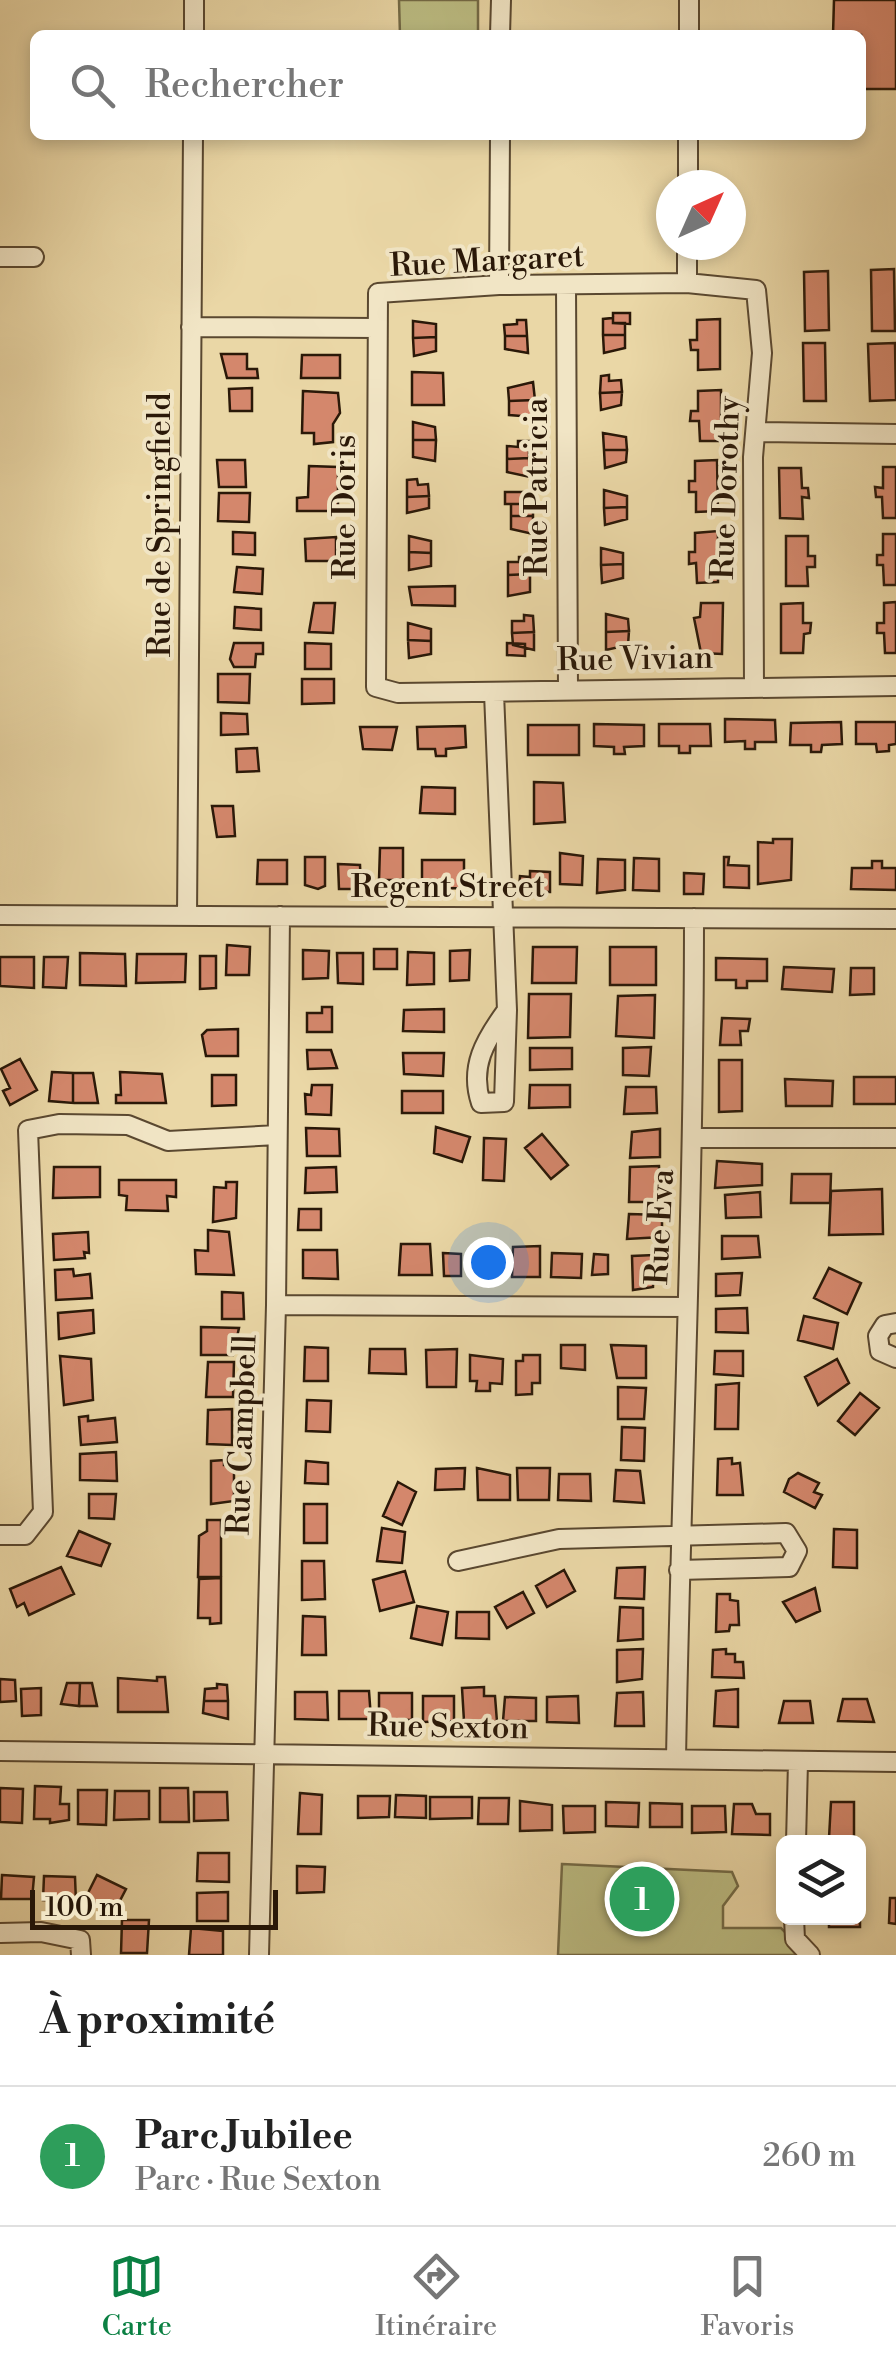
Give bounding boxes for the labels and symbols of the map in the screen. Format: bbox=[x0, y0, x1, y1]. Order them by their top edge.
north arrow bbox=[656, 170, 746, 260]
street label: Rue Margaret bbox=[389, 236, 585, 286]
street label: Rue de Springfield bbox=[140, 393, 180, 658]
street label: Rue Dorothy bbox=[703, 395, 749, 580]
street label: Rue Patricia bbox=[517, 397, 557, 576]
street label: Rue Doris bbox=[325, 435, 365, 580]
street label: Rue Vivian bbox=[556, 638, 714, 680]
street label: Regent Street bbox=[351, 867, 545, 907]
street label: Rue Eva bbox=[637, 1167, 683, 1286]
your location bbox=[463, 1237, 514, 1288]
street label: Rue Campbell bbox=[219, 1333, 266, 1536]
street label: Rue Sexton bbox=[367, 1706, 529, 1748]
pin: 1 bbox=[610, 1862, 674, 1936]
scale bar bbox=[30, 1885, 278, 1930]

